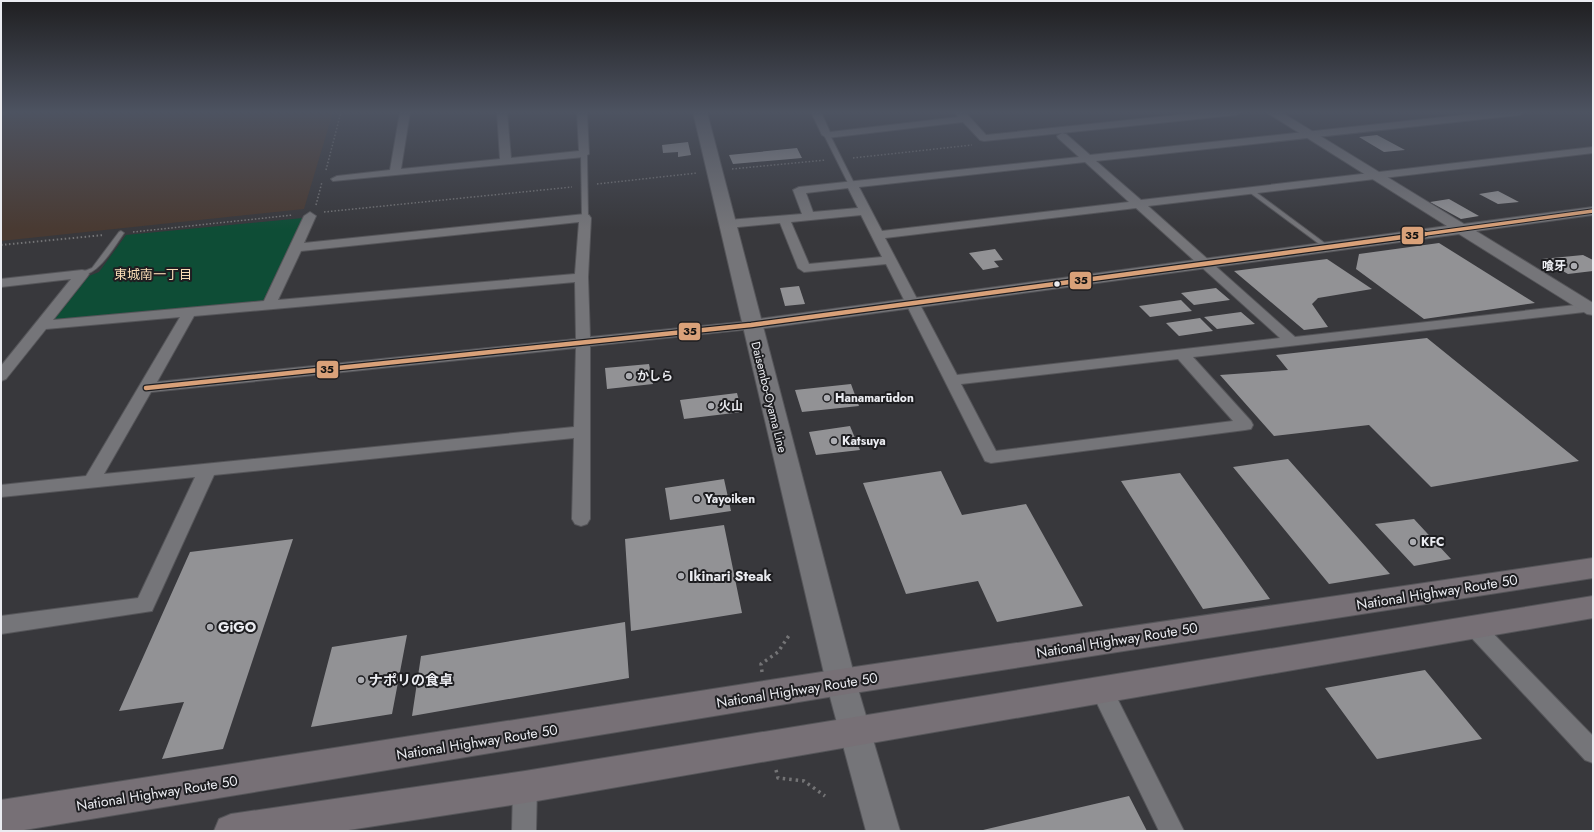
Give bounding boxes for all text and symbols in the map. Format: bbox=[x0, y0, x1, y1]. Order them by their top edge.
line badge: 35 bbox=[1401, 226, 1424, 245]
text: 35 bbox=[1405, 227, 1419, 243]
place label: 喰牙 bbox=[1542, 257, 1566, 275]
marker: 喰牙 bbox=[1569, 261, 1579, 271]
district label: 東城南一丁目 bbox=[114, 265, 192, 284]
line badge: 35 bbox=[1069, 271, 1092, 290]
text: 35 bbox=[1074, 272, 1088, 288]
unlabelled marker bbox=[1052, 279, 1062, 289]
line badge: 35 bbox=[678, 322, 701, 341]
text: 35 bbox=[683, 323, 697, 339]
street label: Daisembo-Oyama Line bbox=[747, 340, 791, 454]
line badge: 35 bbox=[316, 360, 339, 379]
text: 35 bbox=[320, 361, 334, 377]
place label: かしら bbox=[637, 367, 673, 385]
marker: かしら bbox=[624, 371, 634, 381]
place label: Hanamarūdon bbox=[835, 389, 914, 407]
marker: Hanamarūdon bbox=[822, 393, 832, 403]
place label: 火山 bbox=[719, 397, 743, 415]
marker: 火山 bbox=[706, 401, 716, 411]
place label: Katsuya bbox=[842, 432, 886, 450]
marker: Katsuya bbox=[829, 436, 839, 446]
place label: Yayoiken bbox=[704, 490, 755, 508]
marker: Yayoiken bbox=[692, 494, 702, 504]
place label: KFC bbox=[1421, 533, 1444, 551]
marker: KFC bbox=[1408, 537, 1418, 547]
place label: Ikinari Steak bbox=[689, 566, 772, 586]
street label: National Highway Route 50 bbox=[1355, 569, 1519, 615]
marker: Ikinari Steak bbox=[676, 571, 686, 581]
place label: GiGO bbox=[218, 617, 257, 637]
street label: National Highway Route 50 bbox=[1035, 617, 1199, 663]
marker: GiGO bbox=[205, 622, 215, 632]
street label: National Highway Route 50 bbox=[715, 667, 879, 713]
place label: ナポリの食卓 bbox=[369, 670, 453, 690]
marker: ナポリの食卓 bbox=[356, 675, 366, 685]
street label: National Highway Route 50 bbox=[395, 719, 559, 765]
street label: National Highway Route 50 bbox=[75, 770, 239, 816]

